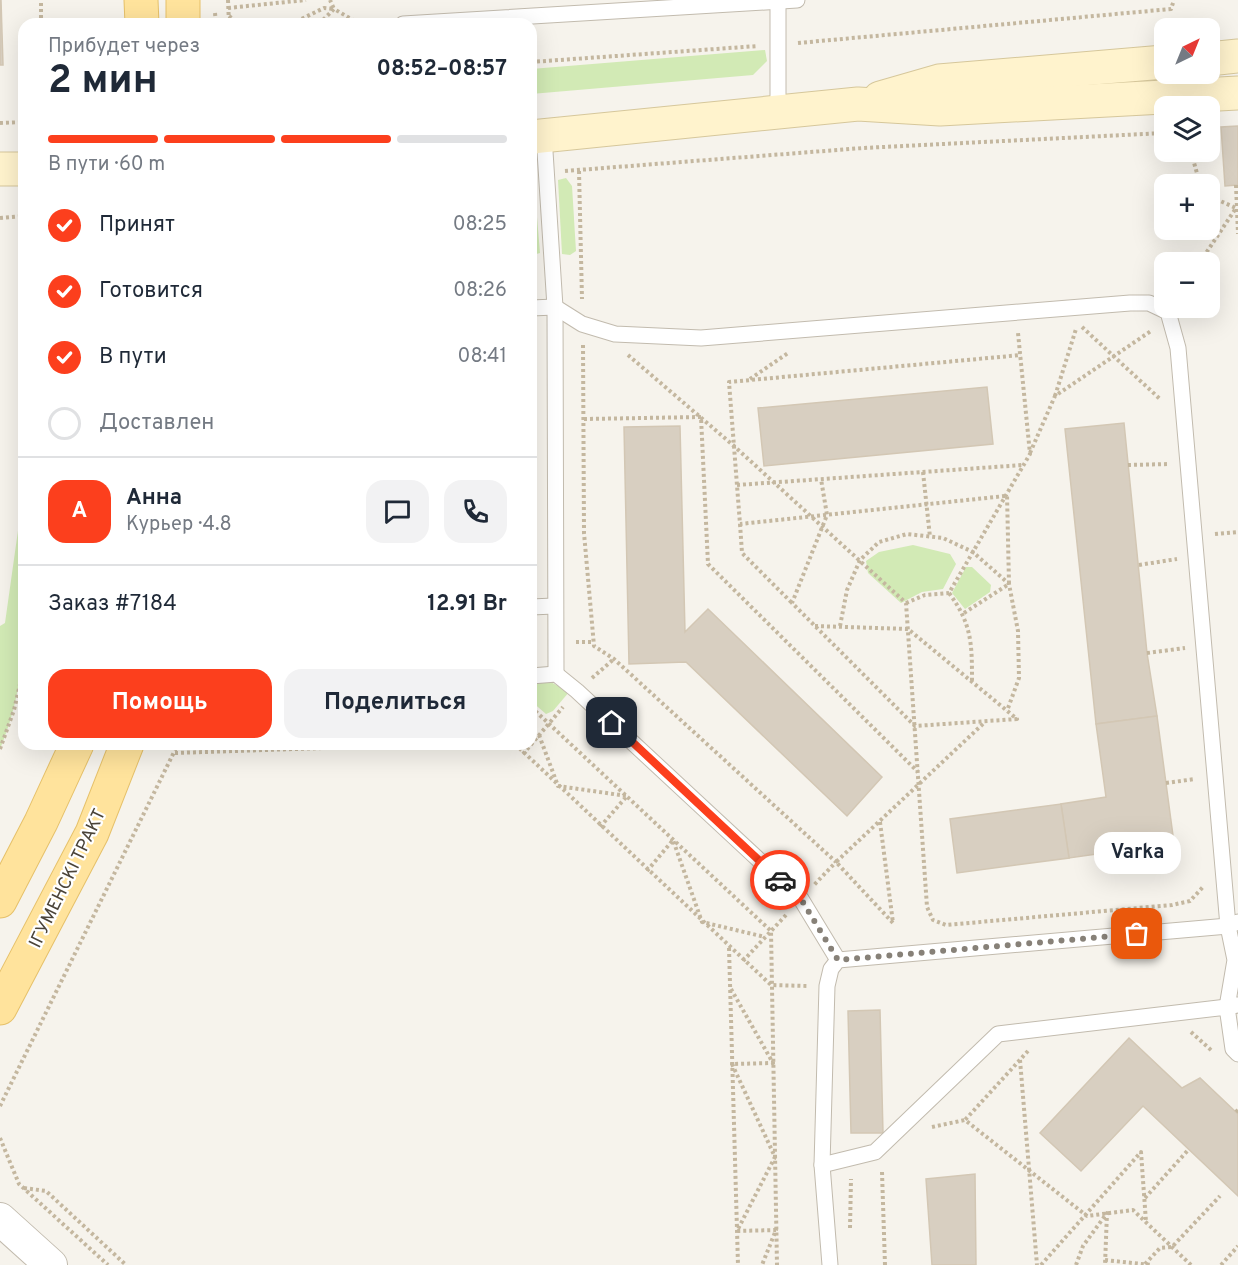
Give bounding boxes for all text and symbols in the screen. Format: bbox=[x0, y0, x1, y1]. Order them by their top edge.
north arrow bbox=[1154, 18, 1220, 84]
map controls bbox=[1154, 18, 1220, 318]
text: Прибудет через bbox=[48, 34, 200, 60]
text: 08:52–08:57 bbox=[377, 56, 507, 83]
text: 2 мин bbox=[48, 58, 158, 107]
button: layers bbox=[1154, 96, 1220, 162]
text: В пути · 60 m bbox=[48, 152, 165, 178]
button: + bbox=[1154, 174, 1220, 240]
icon: check bbox=[48, 209, 81, 242]
text: Принят bbox=[99, 212, 175, 239]
text: 08:25 bbox=[453, 212, 507, 238]
button: − bbox=[1154, 252, 1220, 318]
icon: check bbox=[48, 275, 81, 308]
text: Готовится bbox=[99, 278, 203, 305]
text: 08:26 bbox=[453, 278, 507, 304]
icon: check bbox=[48, 341, 81, 374]
text: В пути bbox=[99, 344, 167, 371]
text: 08:41 bbox=[458, 344, 507, 370]
text: Доставлен bbox=[99, 410, 214, 437]
button: chat bbox=[366, 480, 429, 543]
button: phone bbox=[444, 480, 507, 543]
text: Анна bbox=[126, 485, 182, 512]
text: А bbox=[72, 498, 87, 525]
text: Курьер · 4.8 bbox=[126, 512, 232, 538]
text: Заказ #7184 bbox=[48, 591, 177, 618]
text: 12.91 Br bbox=[427, 591, 507, 618]
button: Помощь bbox=[48, 669, 272, 738]
button: Поделиться bbox=[284, 669, 507, 738]
pin bbox=[586, 697, 637, 748]
icon: home bbox=[595, 706, 628, 739]
street label: ІГУМЕНСКІ ТРАКТ bbox=[25, 805, 112, 952]
callout: Varka bbox=[1094, 832, 1180, 874]
text: Varka bbox=[1111, 840, 1164, 866]
courier bbox=[750, 850, 810, 910]
icon: car bbox=[764, 864, 797, 897]
pin bbox=[1111, 908, 1162, 959]
icon: bag bbox=[1120, 917, 1153, 950]

